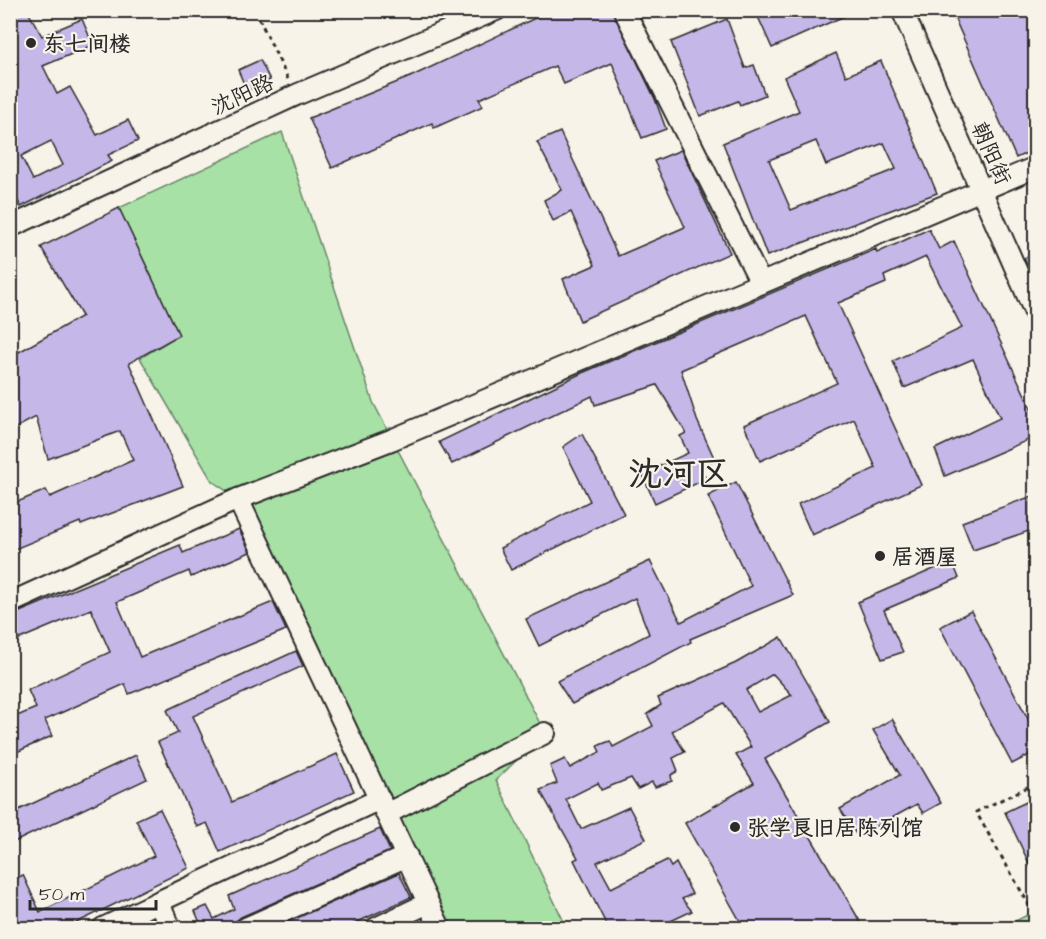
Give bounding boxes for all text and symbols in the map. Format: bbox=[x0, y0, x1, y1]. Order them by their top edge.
place label: 东七间楼 bbox=[43, 29, 131, 60]
marker: 东七间楼 bbox=[24, 36, 38, 50]
street label: 沈阳路 bbox=[206, 67, 279, 123]
street label: 朝阳街 bbox=[963, 117, 1018, 190]
district label: 沈河区 bbox=[628, 451, 730, 499]
place label: 居酒屋 bbox=[892, 542, 958, 573]
marker: 居酒屋 bbox=[873, 549, 887, 563]
place label: 张学良旧居陈列馆 bbox=[747, 813, 923, 844]
marker: 张学良旧居陈列馆 bbox=[728, 820, 742, 834]
scale bar bbox=[30, 873, 156, 911]
text: 50 m bbox=[39, 882, 84, 907]

